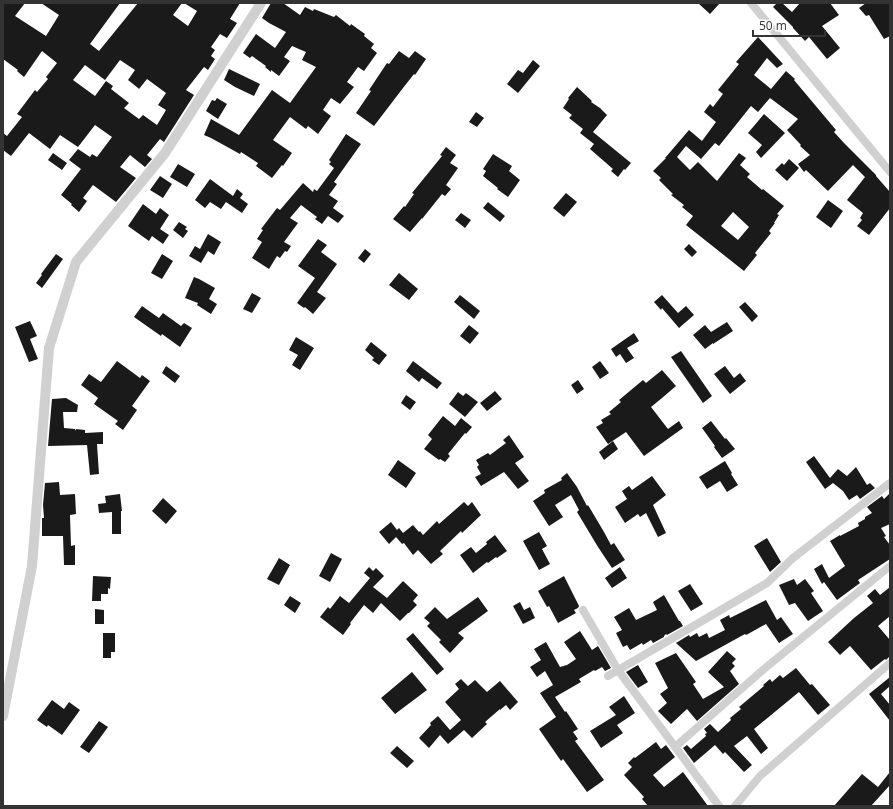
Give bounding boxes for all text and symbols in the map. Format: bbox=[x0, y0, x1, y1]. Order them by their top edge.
scale bar bbox=[753, 12, 825, 38]
text: 50 m bbox=[759, 17, 787, 34]

